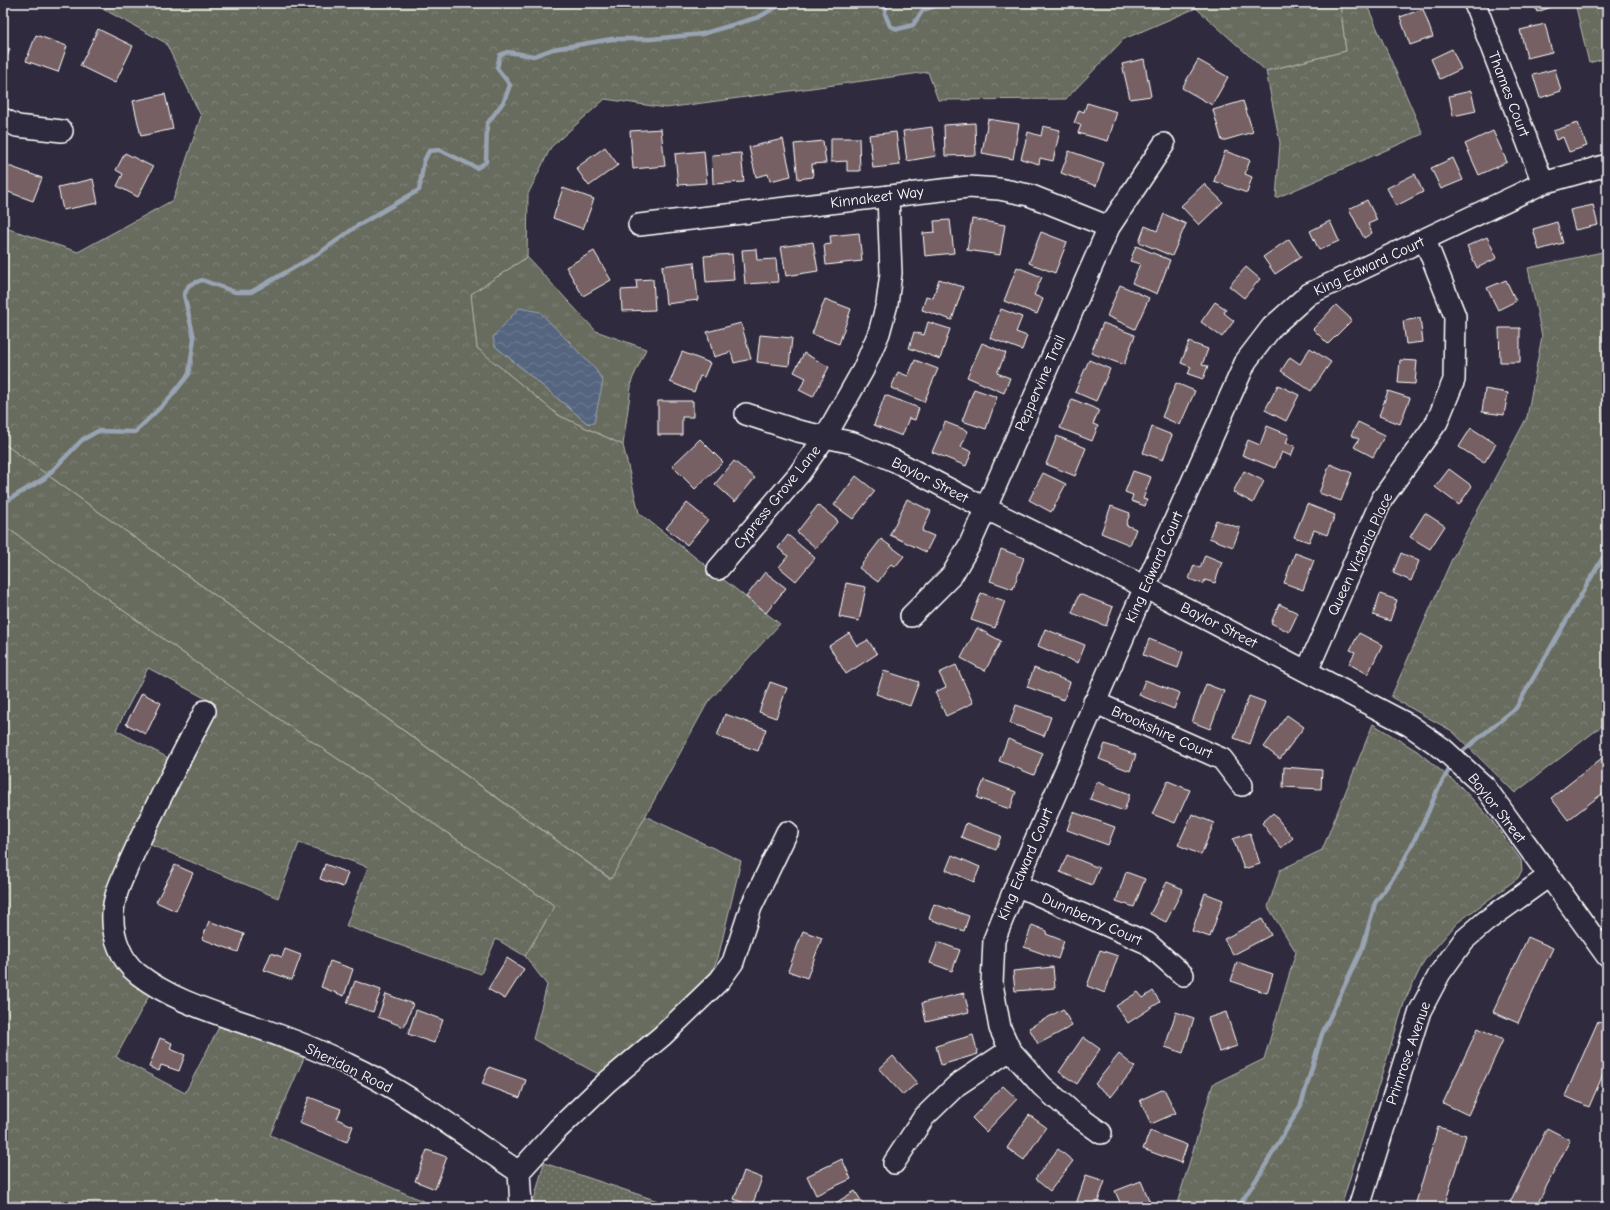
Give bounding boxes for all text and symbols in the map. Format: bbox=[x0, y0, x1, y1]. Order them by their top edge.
street label: Thames Court bbox=[1484, 49, 1534, 140]
street label: Kinnakeet Way bbox=[829, 182, 925, 212]
street label: King Edward Court bbox=[1311, 232, 1428, 300]
street label: Peppervine Trail bbox=[1011, 332, 1069, 434]
street label: Cypress Grove Lane bbox=[730, 441, 825, 552]
street label: Baylor Street bbox=[889, 453, 972, 507]
street label: Queen Victoria Place bbox=[1324, 489, 1397, 618]
street label: King Edward Court bbox=[1121, 508, 1187, 625]
street label: Baylor Street bbox=[1178, 598, 1261, 652]
street label: Brookshire Court bbox=[1109, 702, 1216, 763]
street label: Baylor Street bbox=[1464, 770, 1530, 847]
street label: King Edward Court bbox=[993, 805, 1057, 923]
street label: Dunnberry Court bbox=[1039, 889, 1146, 949]
street label: Primrose Avenue bbox=[1382, 999, 1434, 1107]
street label: Sheridan Road bbox=[303, 1039, 395, 1097]

